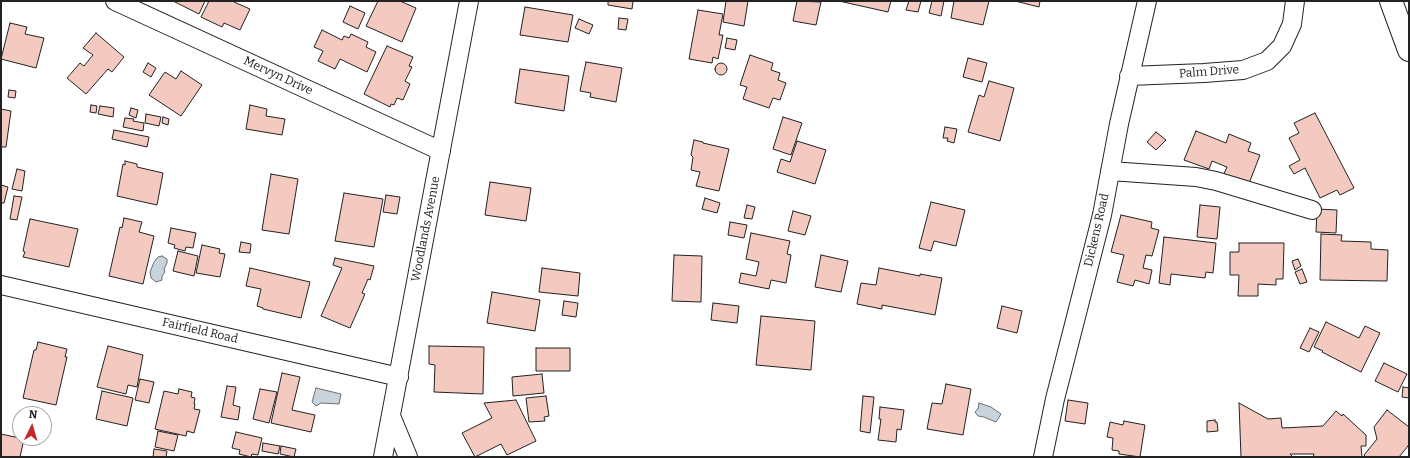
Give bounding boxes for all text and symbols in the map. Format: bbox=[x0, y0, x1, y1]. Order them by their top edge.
street label: Mervyn Drive bbox=[241, 54, 315, 98]
street label: Palm Drive bbox=[1178, 63, 1240, 81]
street label: Woodlands Avenue bbox=[409, 175, 443, 283]
street label: Dickens Road bbox=[1082, 192, 1112, 268]
street label: Fairfield Road bbox=[161, 315, 239, 347]
north arrow bbox=[12, 406, 52, 446]
text: N bbox=[28, 408, 38, 421]

